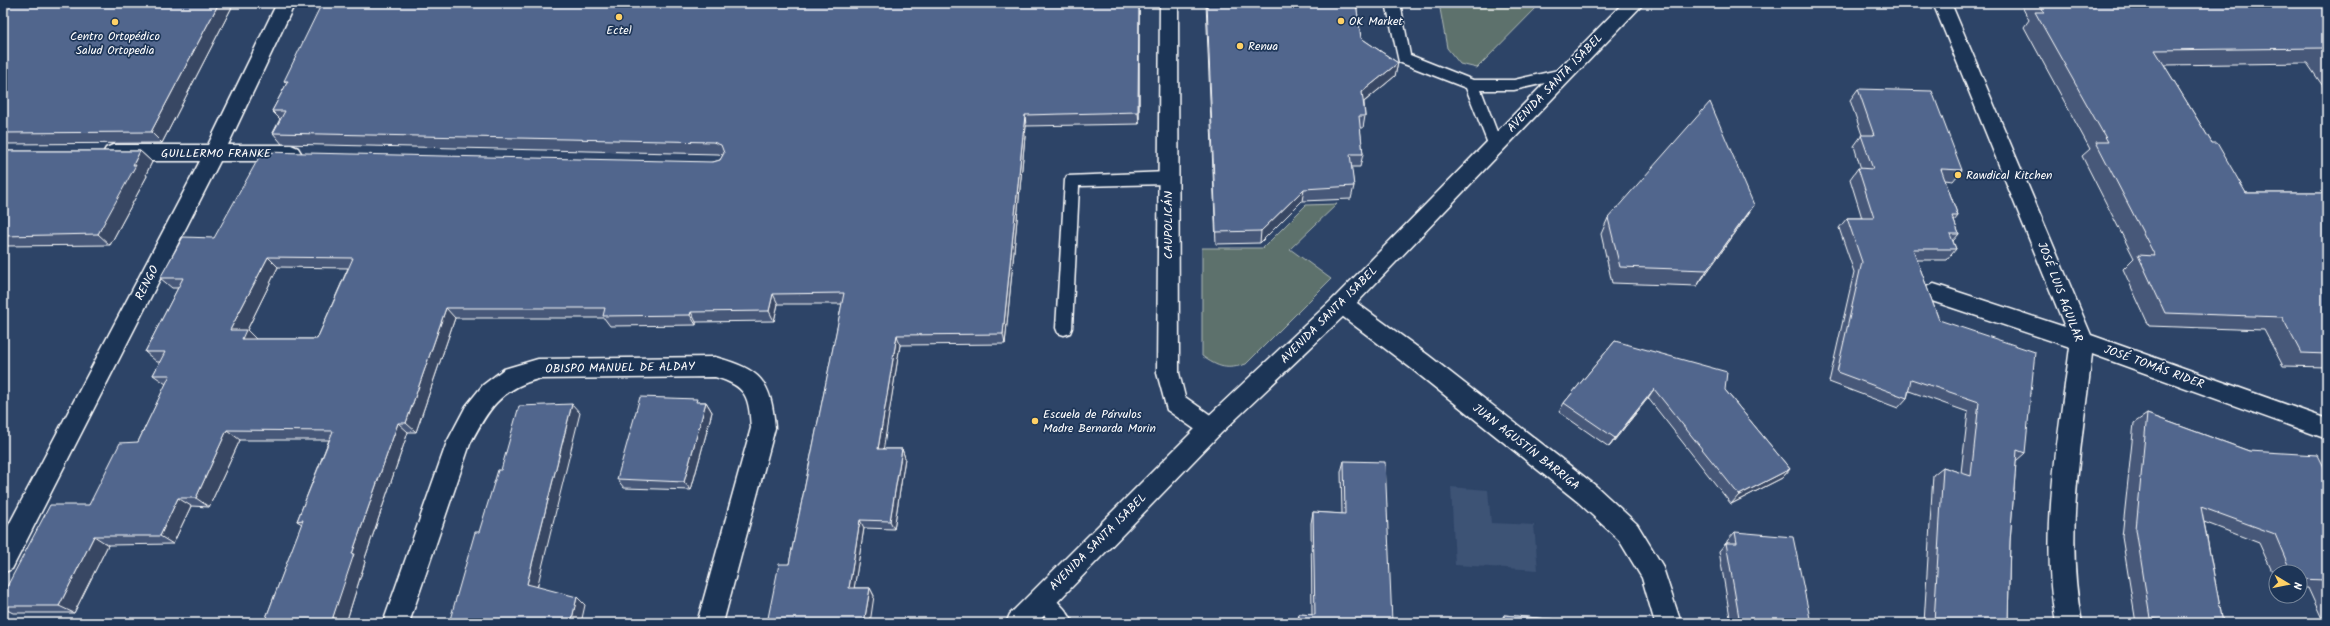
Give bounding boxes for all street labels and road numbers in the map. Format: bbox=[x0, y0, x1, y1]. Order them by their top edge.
street label: AVENIDA SANTA ISABEL bbox=[1503, 29, 1607, 137]
street label: GUILLERMO FRANKE bbox=[161, 144, 272, 163]
street label: CAUPOLICÁN bbox=[1159, 191, 1178, 259]
street label: JOSÉ LUIS AGUILAR bbox=[2032, 239, 2088, 345]
street label: RENGO bbox=[130, 262, 164, 304]
street label: AVENIDA SANTA ISABEL bbox=[1276, 262, 1382, 368]
street label: JOSÉ TOMÁS RIDER bbox=[2101, 340, 2207, 394]
street label: OBISPO MANUEL DE ALDAY bbox=[545, 357, 696, 379]
street label: JUAN AGUSTÍN BARRIGA bbox=[1468, 399, 1584, 495]
street label: AVENIDA SANTA ISABEL bbox=[1045, 489, 1151, 595]

